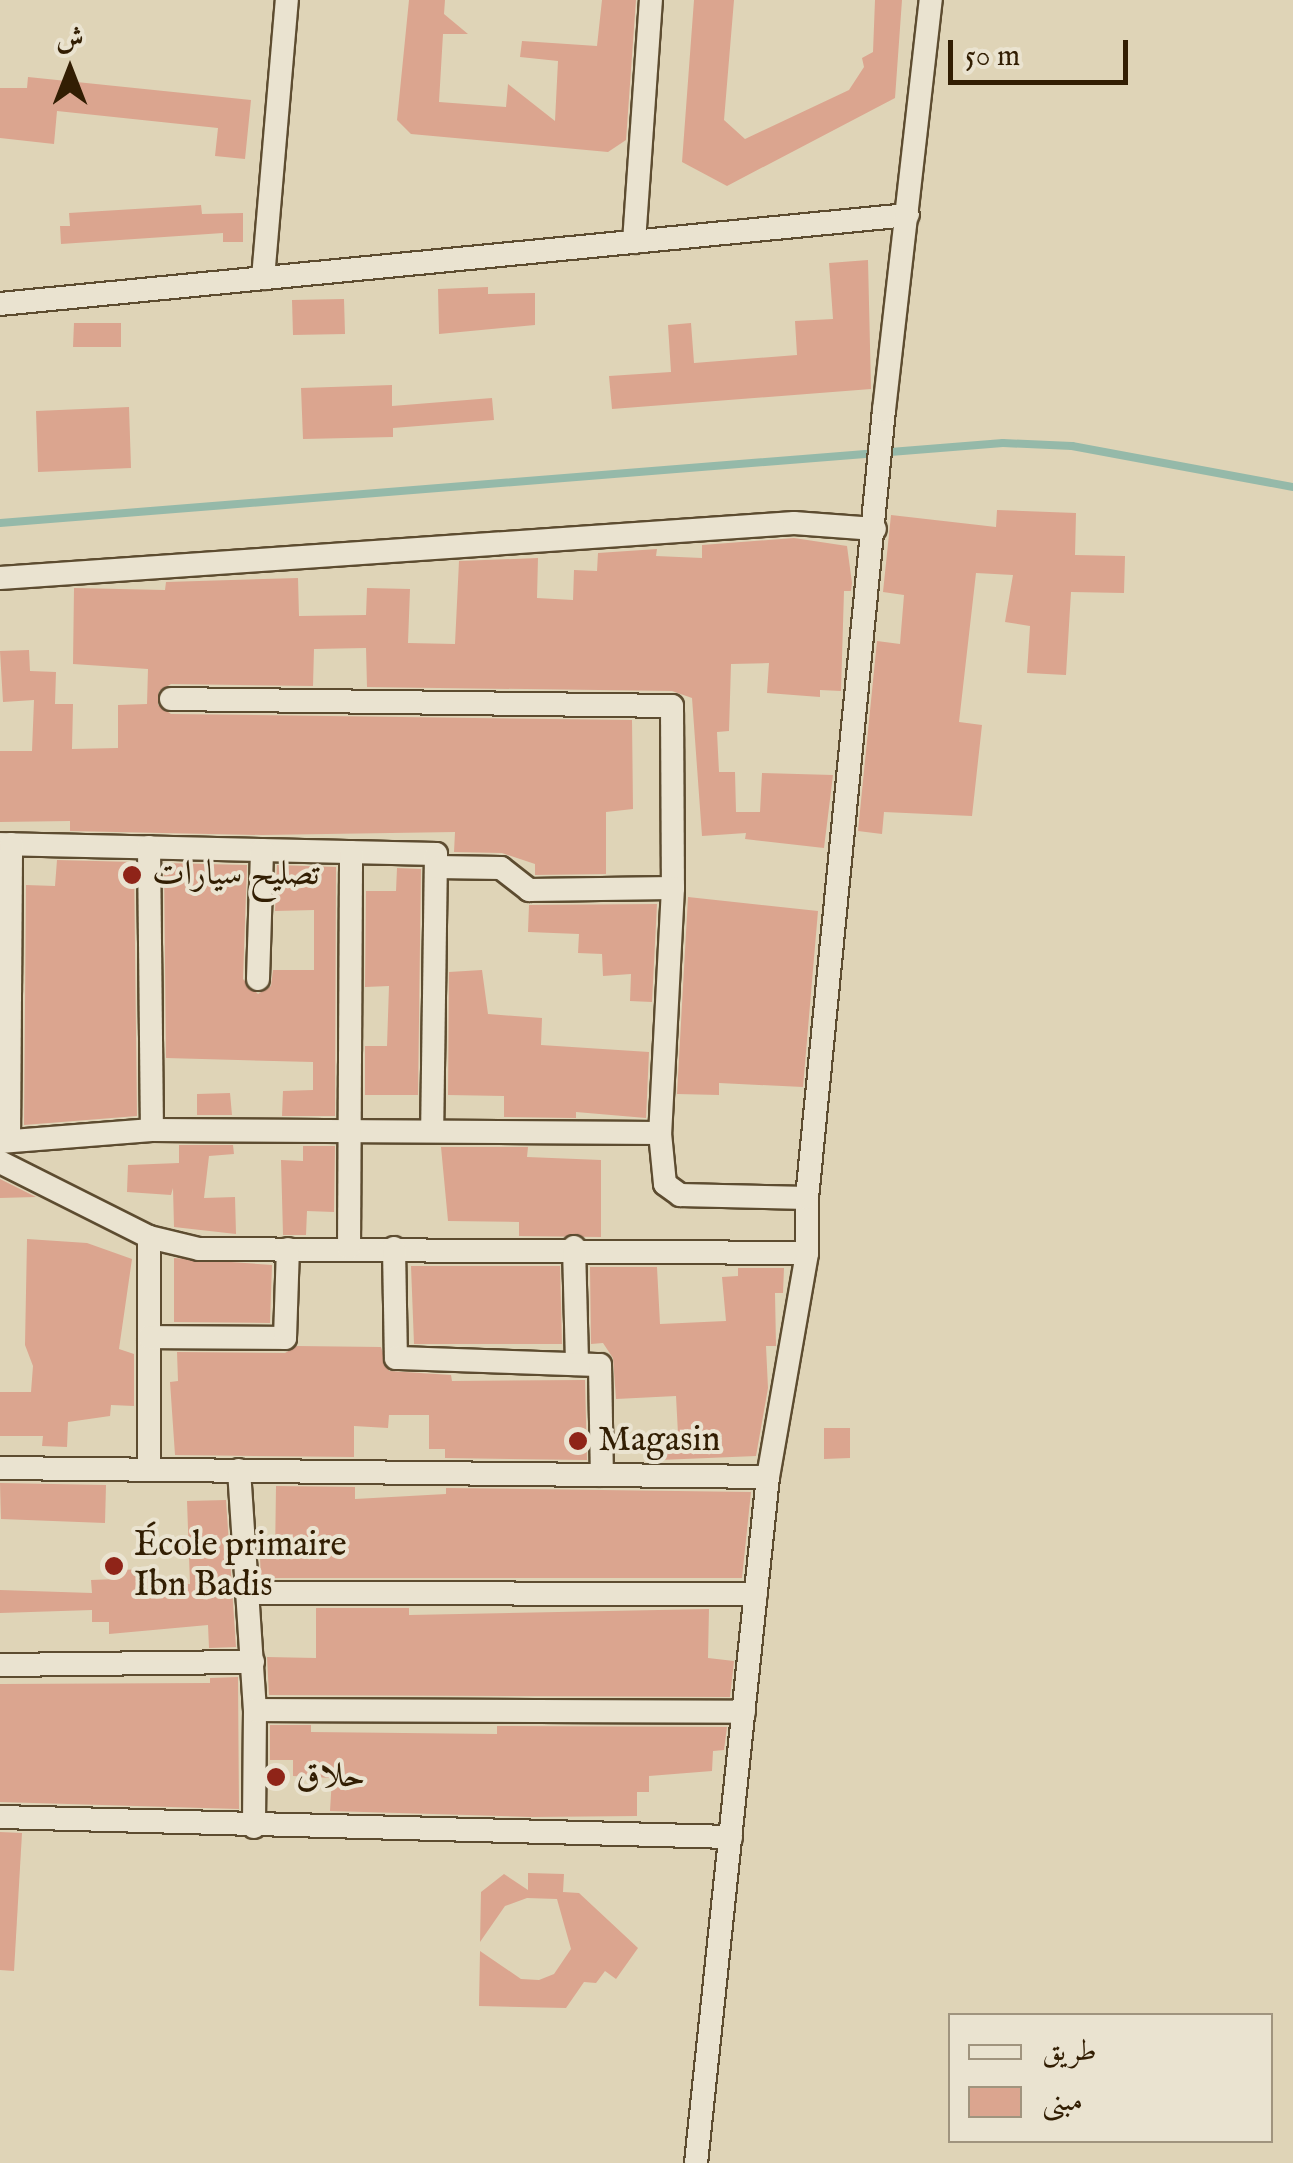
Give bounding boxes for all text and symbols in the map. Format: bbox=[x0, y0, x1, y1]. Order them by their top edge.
north arrow bbox=[20, 20, 120, 120]
scale bar bbox=[953, 20, 1133, 82]
text: ش bbox=[56, 22, 84, 57]
text: 50 m bbox=[965, 38, 1020, 76]
place label: تصليح سيارات bbox=[152, 854, 320, 896]
marker: تصليح سيارات bbox=[121, 864, 143, 886]
place label: Magasin bbox=[598, 1420, 720, 1462]
marker: Magasin bbox=[567, 1430, 589, 1452]
place label: École primaire Ibn Badis bbox=[134, 1525, 347, 1607]
marker: École primaire Ibn Badis bbox=[103, 1555, 125, 1577]
place label: حلاق bbox=[296, 1756, 365, 1798]
marker: حلاق bbox=[265, 1766, 287, 1788]
legend bbox=[948, 2013, 1273, 2143]
text: طريق bbox=[1042, 2033, 1097, 2071]
text: مبنى bbox=[1042, 2083, 1083, 2121]

